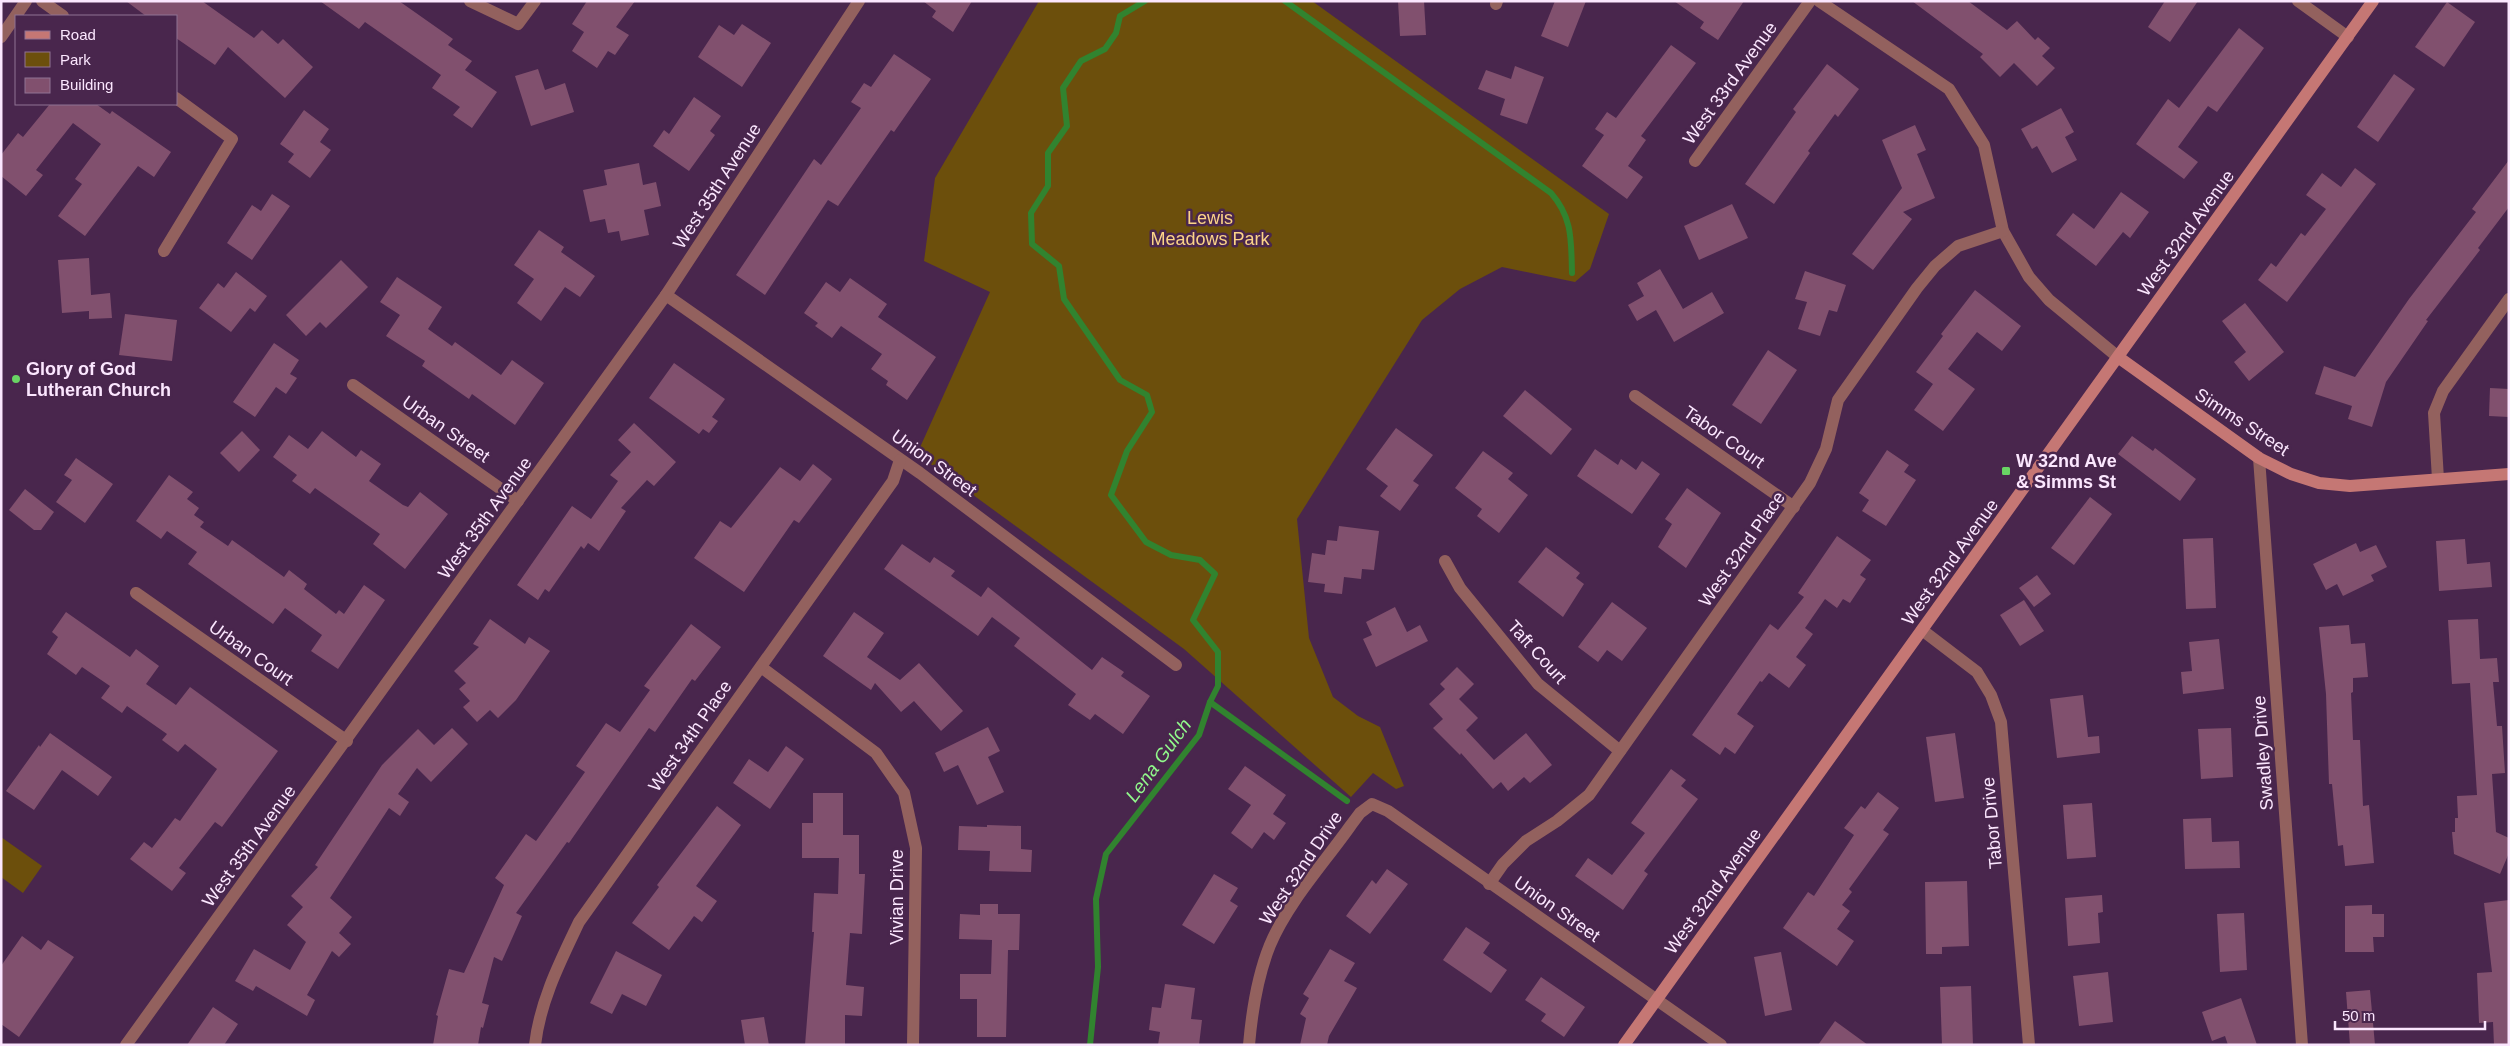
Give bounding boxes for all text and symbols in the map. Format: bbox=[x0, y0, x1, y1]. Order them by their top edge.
legend bbox=[15, 15, 178, 105]
street label: West 33rd Avenue bbox=[1679, 18, 1781, 148]
text: Road bbox=[60, 26, 96, 43]
text: Park bbox=[60, 51, 91, 68]
text: Building bbox=[60, 76, 113, 93]
street label: West 35th Avenue bbox=[669, 120, 765, 252]
street label: West 32nd Avenue bbox=[2134, 166, 2238, 300]
park label: Lewis Meadows Park bbox=[1150, 208, 1271, 249]
place label: Glory of God Lutheran Church bbox=[26, 359, 171, 400]
marker: Glory of God Lutheran Church bbox=[10, 373, 22, 385]
street label: Simms Street bbox=[2191, 384, 2293, 460]
street label: Urban Street bbox=[398, 392, 494, 466]
street label: Tabor Court bbox=[1680, 402, 1768, 472]
street label: Union Street bbox=[888, 426, 980, 500]
place label: W 32nd Ave & Simms St bbox=[2016, 451, 2117, 492]
street label: West 35th Avenue bbox=[434, 453, 536, 583]
marker: W 32nd Ave & Simms St bbox=[2000, 465, 2012, 477]
street label: West 32nd Place bbox=[1695, 488, 1789, 610]
street label: West 32nd Avenue bbox=[1898, 495, 2002, 629]
street label: Taft Court bbox=[1503, 616, 1571, 688]
street label: Urban Court bbox=[205, 617, 297, 689]
street label: West 34th Place bbox=[644, 677, 736, 795]
street label: Swadley Drive bbox=[2249, 695, 2277, 811]
water label: Lena Gulch bbox=[1121, 715, 1195, 806]
street label: Tabor Drive bbox=[1978, 776, 2006, 870]
street label: West 35th Avenue bbox=[198, 781, 300, 911]
street label: West 32nd Drive bbox=[1256, 807, 1346, 929]
street label: West 32nd Avenue bbox=[1661, 824, 1765, 958]
street label: Vivian Drive bbox=[887, 849, 907, 945]
street label: Union Street bbox=[1510, 872, 1604, 946]
scale bar bbox=[2335, 998, 2485, 1030]
text: 50 m bbox=[2342, 1007, 2375, 1024]

